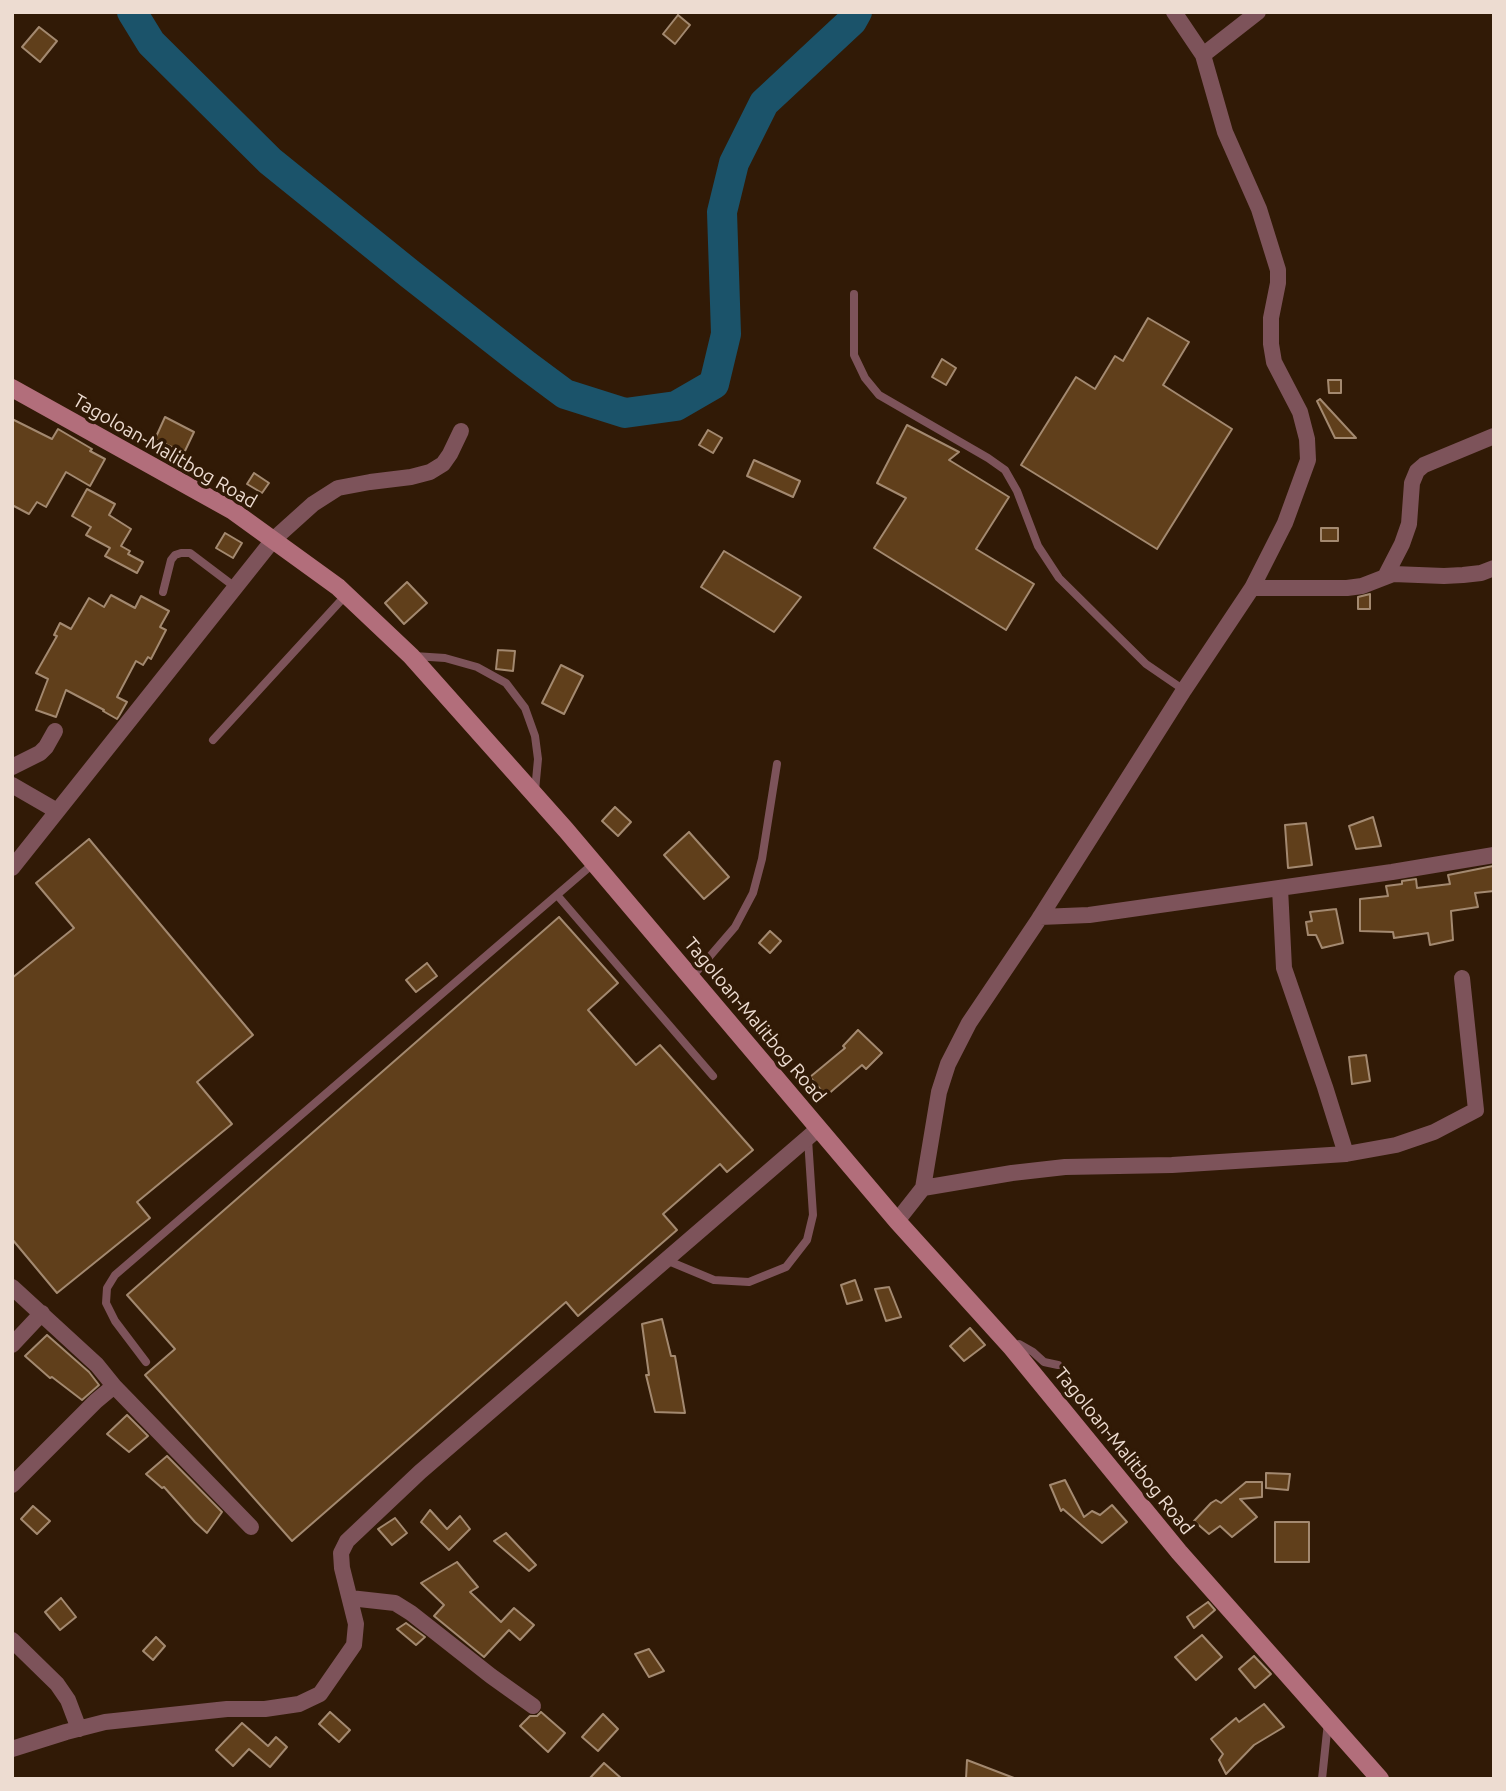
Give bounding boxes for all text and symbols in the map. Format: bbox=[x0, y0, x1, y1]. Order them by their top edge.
street label: Tagoloan-Malitbog Road bbox=[69, 389, 261, 513]
street label: Tagoloan-Malitbog Road bbox=[679, 933, 831, 1107]
street label: Tagoloan-Malitbog Road bbox=[1050, 1363, 1198, 1539]

